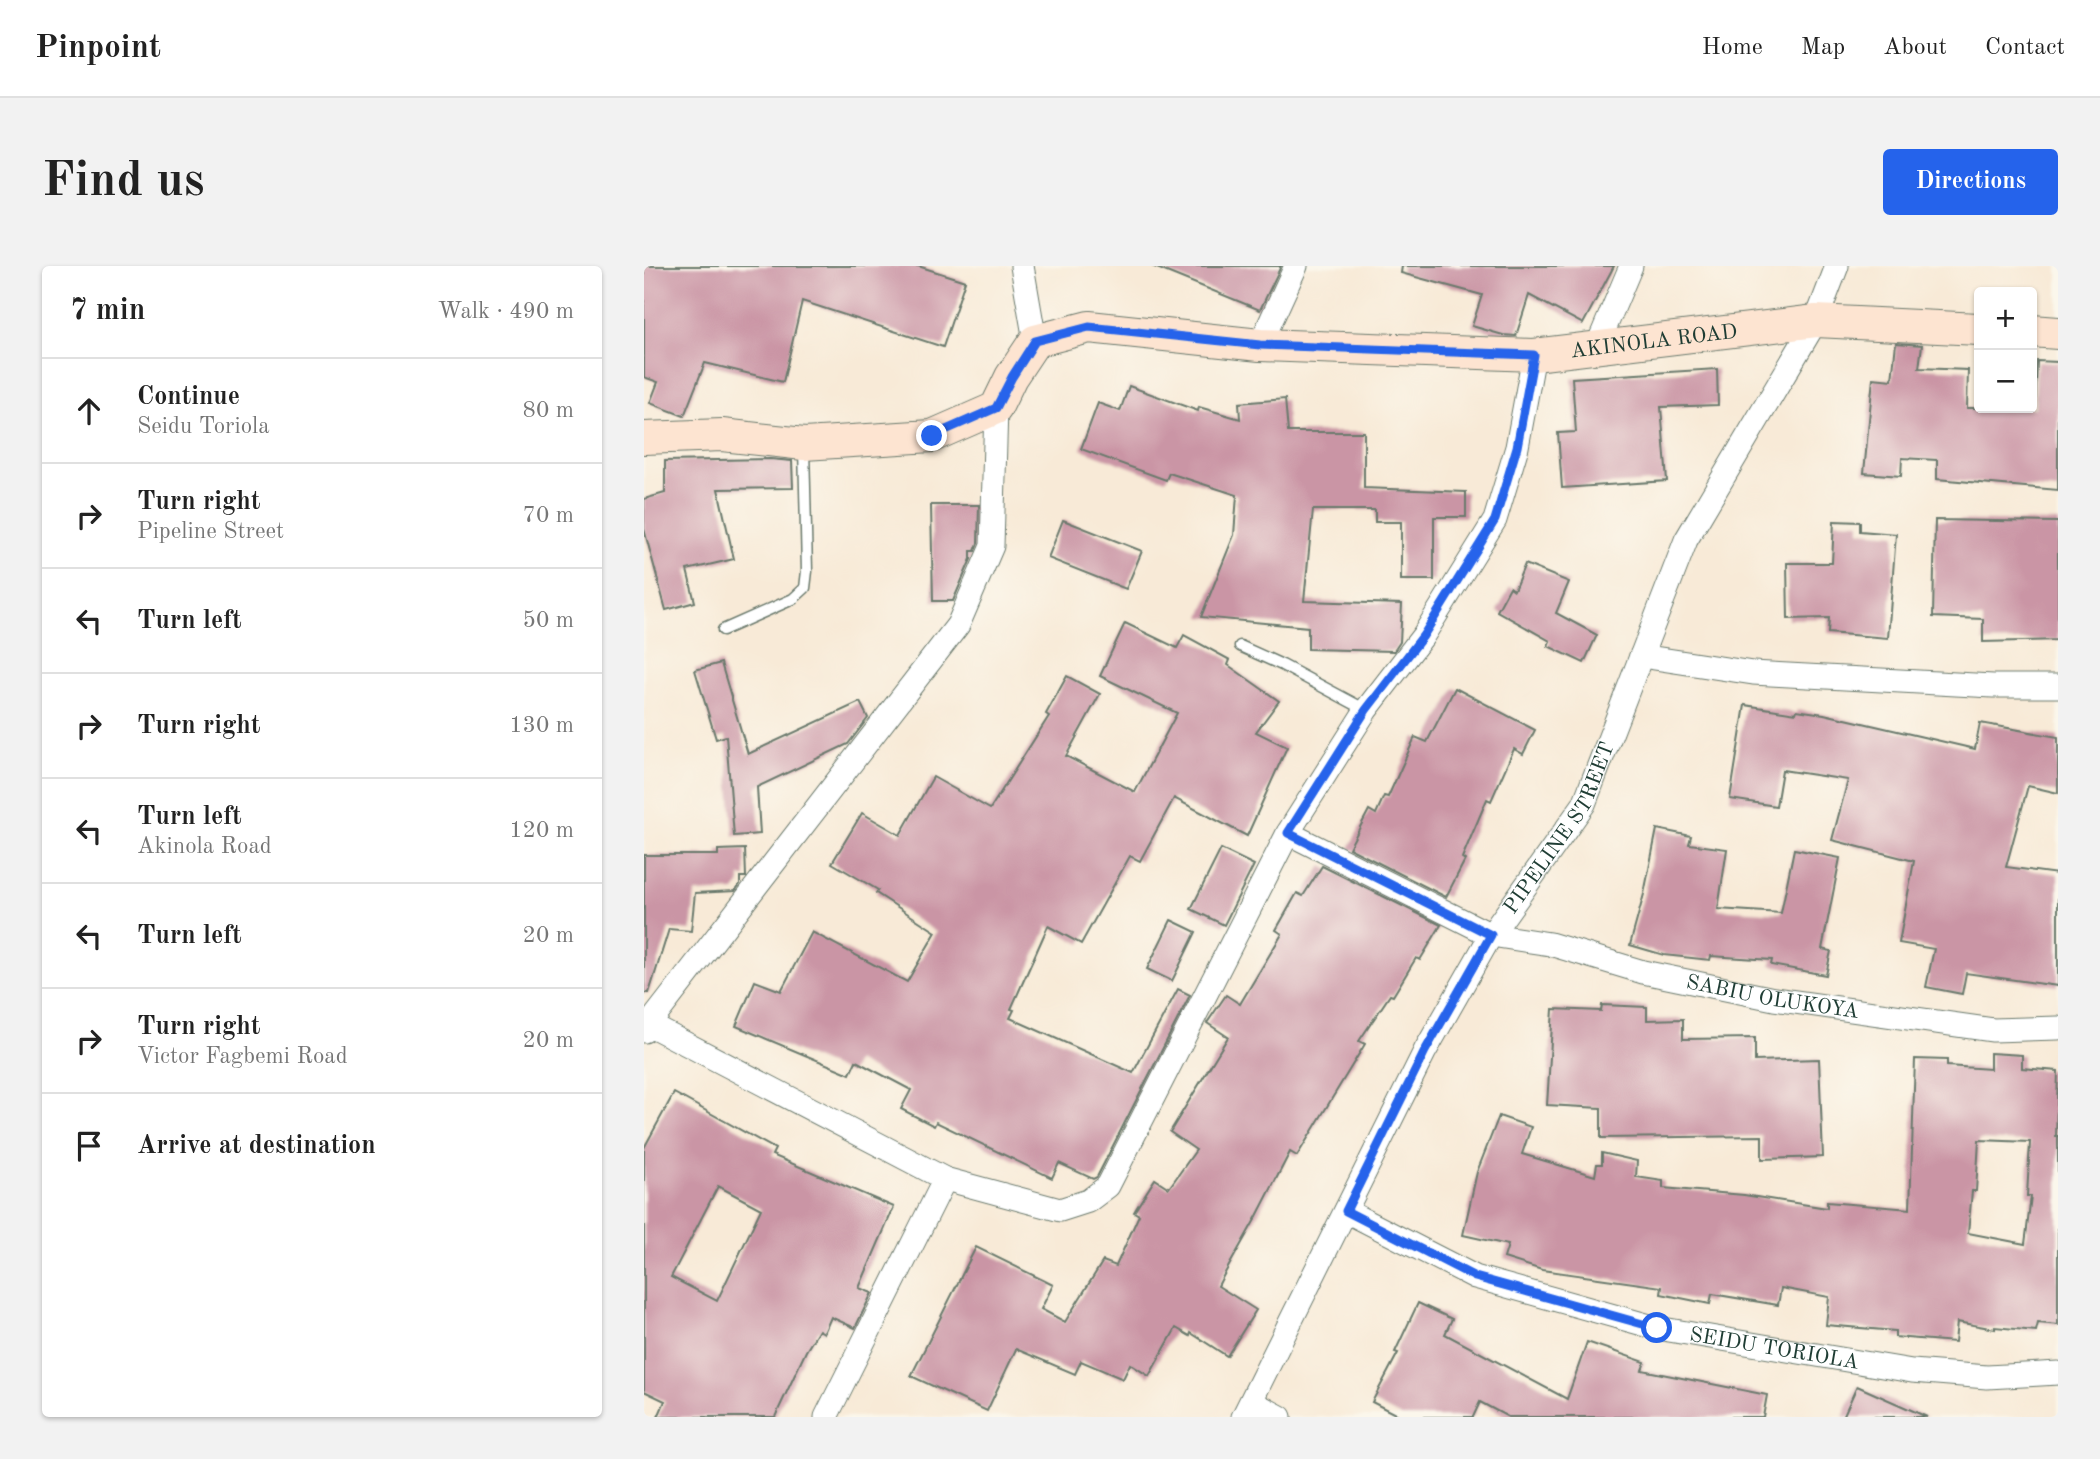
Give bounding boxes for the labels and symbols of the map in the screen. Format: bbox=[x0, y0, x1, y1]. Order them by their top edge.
street label: AKINOLA ROAD bbox=[1569, 322, 1739, 363]
route end bbox=[916, 420, 947, 451]
street label: PIPELINE STREET bbox=[1501, 739, 1619, 918]
street label: SABIU OLUKOYA bbox=[1684, 972, 1860, 1023]
route start bbox=[1641, 1312, 1672, 1343]
street label: SEIDU TORIOLA bbox=[1688, 1325, 1860, 1374]

